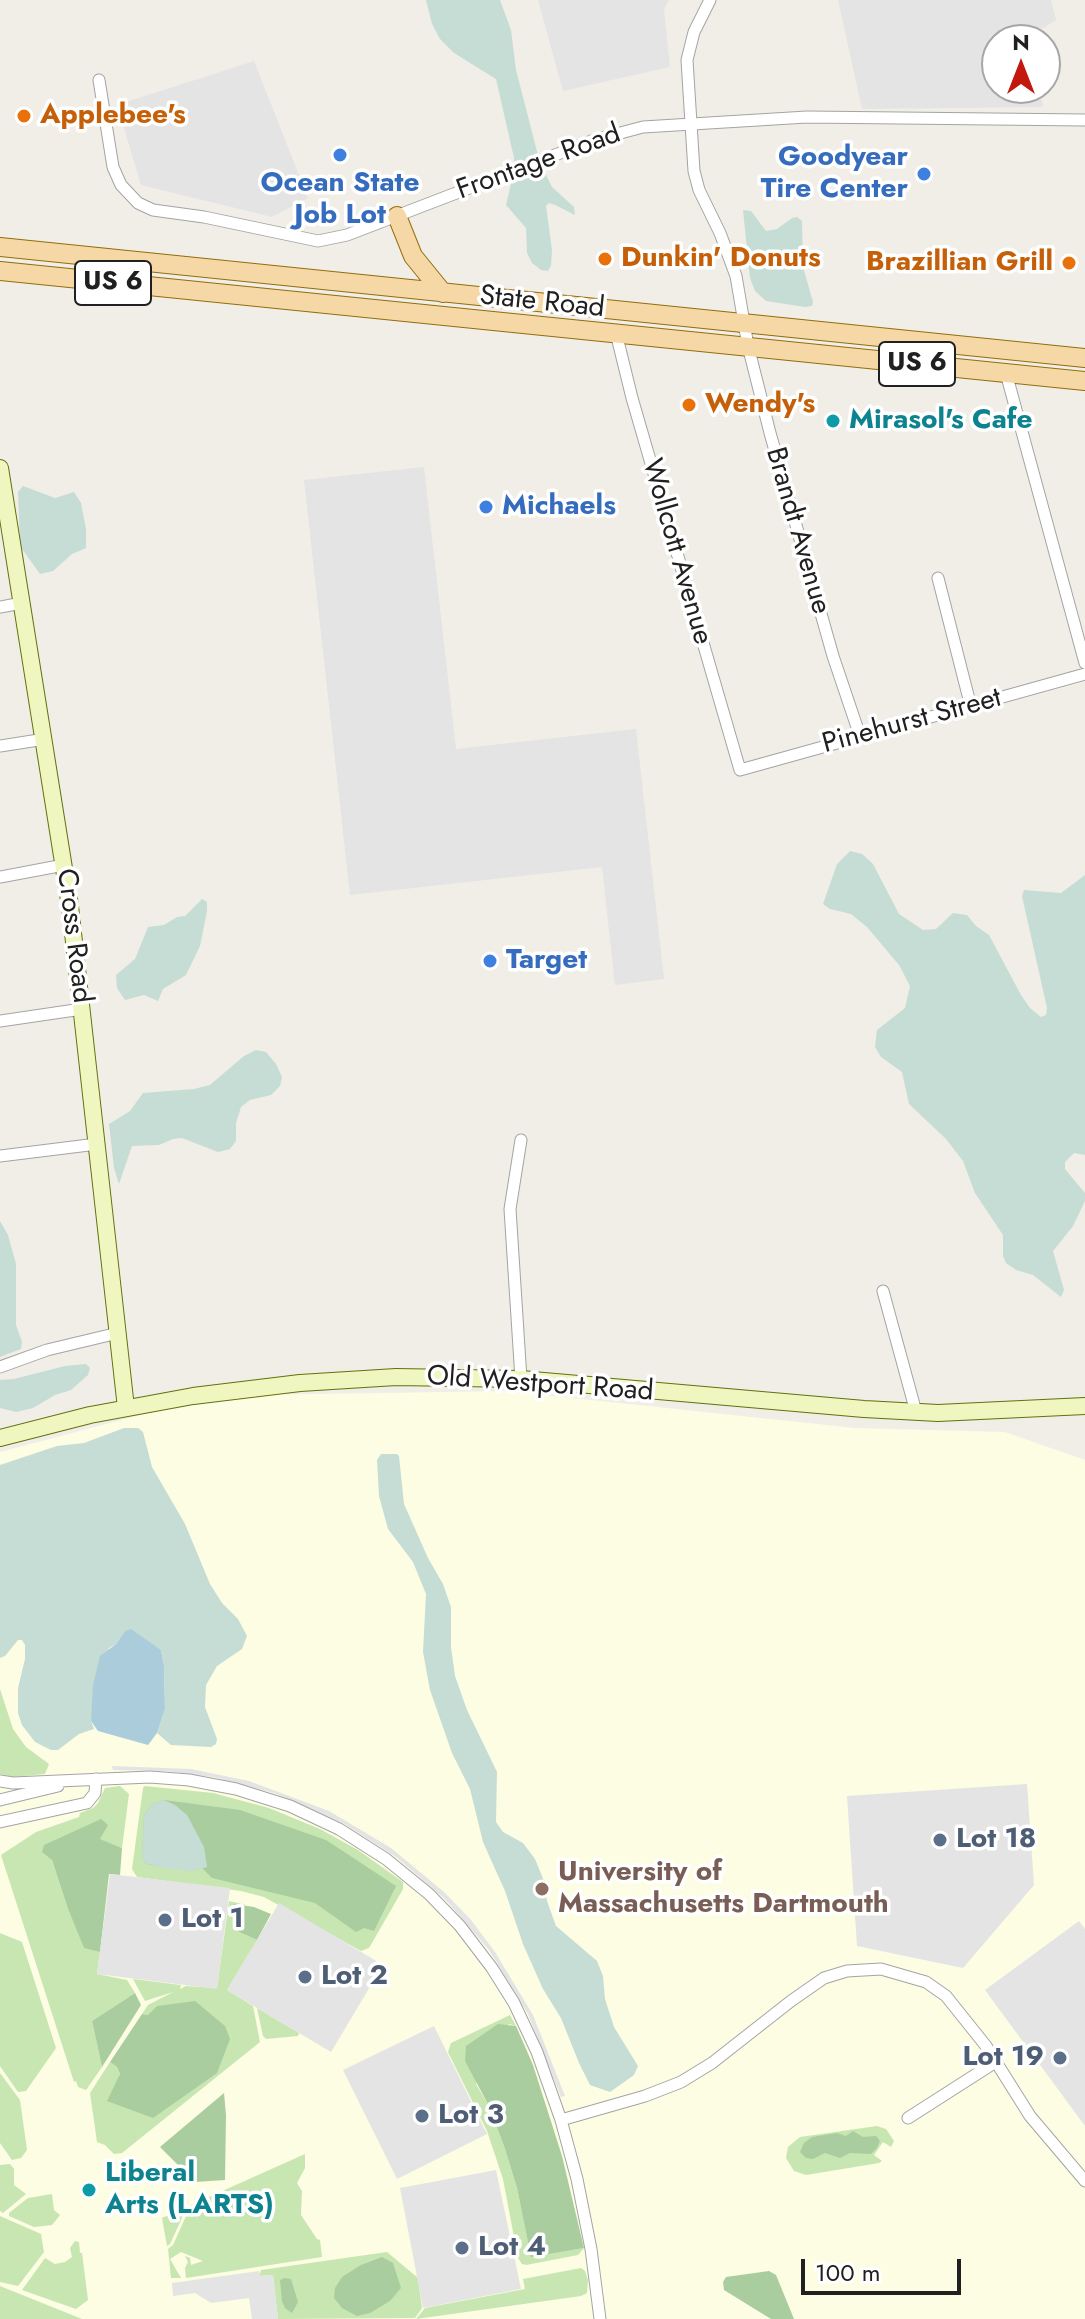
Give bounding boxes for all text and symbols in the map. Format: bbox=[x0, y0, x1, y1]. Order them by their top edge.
north arrow bbox=[981, 24, 1061, 104]
text: N bbox=[1012, 26, 1030, 58]
place label: Applebee's bbox=[40, 99, 186, 133]
marker: Applebee's bbox=[15, 107, 33, 125]
street label: Frontage Road bbox=[452, 118, 626, 208]
place label: Goodyear Tire Center bbox=[761, 141, 908, 207]
marker: Ocean State Job Lot bbox=[331, 146, 349, 164]
marker: Goodyear Tire Center bbox=[915, 165, 933, 183]
place label: Ocean State Job Lot bbox=[261, 167, 419, 233]
place label: Dunkin' Donuts bbox=[621, 242, 821, 276]
place label: Brazillian Grill bbox=[866, 246, 1053, 280]
marker: Dunkin' Donuts bbox=[596, 250, 614, 268]
marker: Brazillian Grill bbox=[1060, 254, 1078, 272]
road number: US 6 bbox=[75, 261, 151, 305]
street label: State Road bbox=[478, 280, 606, 326]
road number: US 6 bbox=[879, 342, 955, 386]
place label: Wendy's bbox=[705, 388, 815, 422]
marker: Wendy's bbox=[680, 396, 698, 414]
place label: Mirasol's Cafe bbox=[849, 404, 1032, 438]
marker: Mirasol's Cafe bbox=[824, 412, 842, 430]
street label: Brandt Avenue bbox=[757, 444, 837, 618]
street label: Wollcott Avenue bbox=[633, 455, 719, 649]
place label: Michaels bbox=[502, 490, 616, 524]
marker: Michaels bbox=[477, 498, 495, 516]
street label: Pinehurst Street bbox=[819, 682, 1005, 762]
street label: Cross Road bbox=[48, 867, 98, 1005]
place label: Target bbox=[506, 944, 587, 978]
marker: Target bbox=[481, 952, 499, 970]
street label: Old Westport Road bbox=[426, 1360, 654, 1410]
place label: Lot 18 bbox=[956, 1823, 1036, 1857]
marker: Lot 18 bbox=[931, 1831, 949, 1849]
place label: University of Massachusetts Dartmouth bbox=[558, 1856, 889, 1922]
marker: University of Massachusetts Dartmouth bbox=[533, 1880, 551, 1898]
place label: Lot 1 bbox=[181, 1903, 244, 1937]
marker: Lot 1 bbox=[156, 1911, 174, 1929]
place label: Lot 2 bbox=[321, 1960, 388, 1994]
marker: Lot 2 bbox=[296, 1968, 314, 1986]
place label: Lot 19 bbox=[962, 2041, 1044, 2075]
marker: Lot 19 bbox=[1051, 2049, 1069, 2067]
place label: Lot 3 bbox=[438, 2099, 504, 2133]
marker: Lot 3 bbox=[413, 2107, 431, 2125]
place label: Liberal Arts (LARTS) bbox=[105, 2157, 274, 2223]
marker: Liberal Arts (LARTS) bbox=[80, 2181, 98, 2199]
place label: Lot 4 bbox=[478, 2231, 546, 2265]
marker: Lot 4 bbox=[453, 2239, 471, 2257]
scale bar bbox=[805, 2243, 965, 2293]
text: 100 m bbox=[815, 2255, 881, 2290]

